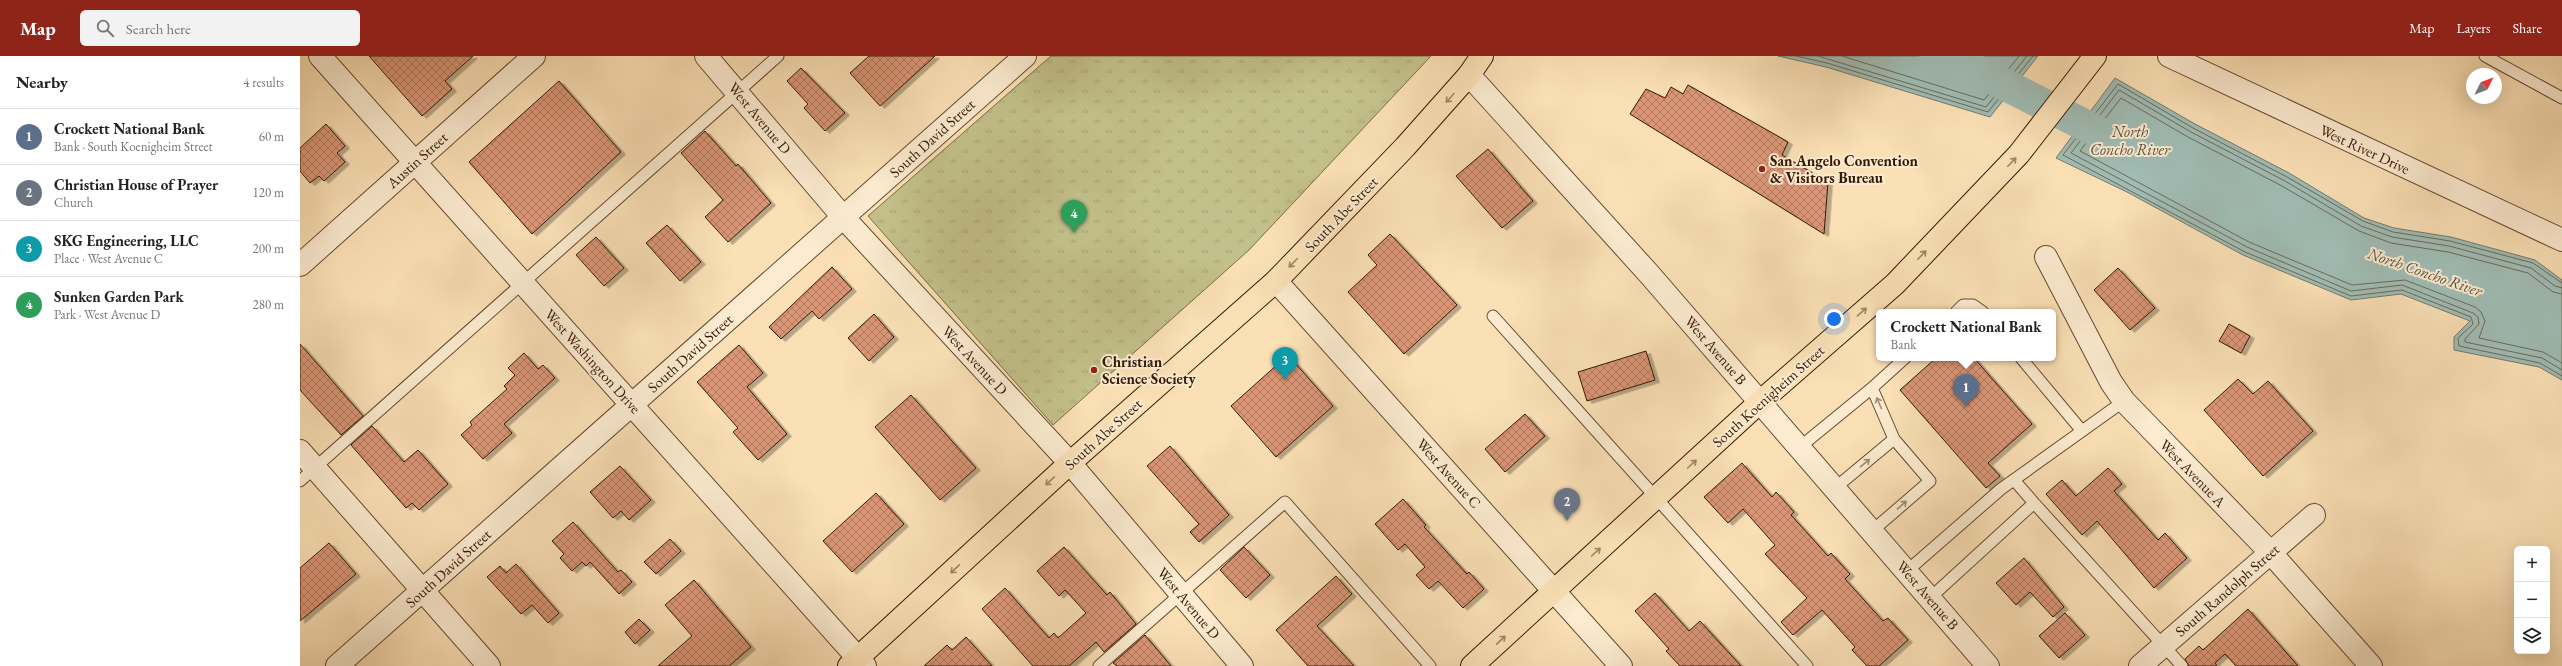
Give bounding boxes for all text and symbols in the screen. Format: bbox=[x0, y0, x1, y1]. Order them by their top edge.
search box bbox=[80, 10, 360, 46]
text: Map bbox=[20, 16, 56, 41]
icon: search bbox=[94, 17, 116, 39]
text: Search here bbox=[126, 19, 191, 38]
text: Map bbox=[2409, 19, 2434, 37]
text: Layers bbox=[2456, 19, 2491, 37]
text: Share bbox=[2513, 19, 2542, 37]
north arrow bbox=[2466, 68, 2502, 104]
text: Nearby bbox=[16, 71, 68, 93]
text: 4 results bbox=[243, 74, 284, 91]
street label: West Avenue D bbox=[724, 78, 796, 158]
one-way arrow bbox=[1445, 92, 1454, 103]
street label: South David Street bbox=[885, 94, 979, 181]
text: Crockett National Bank bbox=[54, 119, 205, 138]
street label: West River Drive bbox=[2317, 120, 2413, 178]
water label: North Concho River bbox=[2090, 121, 2171, 160]
text: 1 bbox=[26, 128, 32, 145]
text: 60 m bbox=[259, 128, 284, 145]
street label: Austin Street bbox=[382, 128, 452, 193]
text: Bank · South Koenigheim Street bbox=[54, 138, 213, 155]
place label: San Angelo Convention & Visitors Bureau bbox=[1770, 151, 1918, 187]
one-way arrow bbox=[2007, 157, 2016, 167]
marker: San Angelo Convention & Visitors Bureau bbox=[1757, 164, 1767, 174]
street label: South Abe Street bbox=[1300, 172, 1382, 256]
text: Christian House of Prayer bbox=[54, 175, 218, 194]
text: 2 bbox=[26, 184, 32, 201]
text: 120 m bbox=[253, 184, 284, 201]
text: Church bbox=[54, 194, 93, 211]
pin: 4 bbox=[1061, 200, 1087, 233]
text: SKG Engineering, LLC bbox=[54, 231, 199, 250]
text: 3 bbox=[26, 240, 32, 257]
text: 200 m bbox=[253, 240, 284, 257]
water label: North Concho River bbox=[2364, 242, 2486, 302]
text: Place · West Avenue C bbox=[54, 250, 163, 267]
one-way arrow bbox=[1917, 250, 1927, 260]
one-way arrow bbox=[1288, 258, 1298, 268]
text: Sunken Garden Park bbox=[54, 287, 184, 306]
text: 4 bbox=[26, 296, 32, 313]
text: 280 m bbox=[253, 296, 284, 313]
street label: West Washington Drive bbox=[541, 305, 645, 418]
text: Park · West Avenue D bbox=[54, 306, 160, 323]
one-way arrow bbox=[1857, 307, 1867, 316]
street label: South David Street bbox=[643, 309, 737, 396]
your location bbox=[1824, 309, 1844, 329]
popup bbox=[1876, 309, 2056, 361]
street label: West Avenue B bbox=[1681, 311, 1751, 389]
text: Crockett National Bank bbox=[1891, 317, 2041, 336]
street label: West Avenue D bbox=[938, 321, 1012, 399]
text: Bank bbox=[1891, 336, 1916, 353]
street label: South Koenigheim Street bbox=[1708, 340, 1828, 451]
pin: 3 bbox=[1272, 347, 1298, 380]
place label: Christian Science Society bbox=[1102, 352, 1196, 388]
marker: Christian Science Society bbox=[1089, 365, 1099, 375]
pin: 1 bbox=[1953, 374, 1979, 407]
street label: South Abe Street bbox=[1060, 394, 1146, 474]
one-way arrow bbox=[1874, 397, 1882, 409]
street label: West Avenue C bbox=[1413, 434, 1485, 512]
street label: West Avenue A bbox=[2156, 435, 2231, 511]
one-way arrow bbox=[1859, 459, 1870, 468]
one-way arrow bbox=[1687, 460, 1697, 469]
one-way arrow bbox=[1046, 476, 1056, 485]
pin: 2 bbox=[1554, 488, 1580, 521]
one-way arrow bbox=[1897, 501, 1907, 510]
street label: South David Street bbox=[401, 524, 495, 611]
street label: South Randolph Street bbox=[2171, 539, 2283, 640]
map controls bbox=[2514, 546, 2550, 654]
button: + bbox=[2514, 546, 2550, 582]
one-way arrow bbox=[1591, 547, 1602, 556]
street label: West Avenue B bbox=[1893, 556, 1963, 634]
street label: West Avenue D bbox=[1153, 563, 1225, 643]
one-way arrow bbox=[950, 564, 960, 574]
button: − bbox=[2514, 582, 2550, 618]
button: layers bbox=[2514, 618, 2550, 654]
one-way arrow bbox=[1495, 635, 1506, 644]

